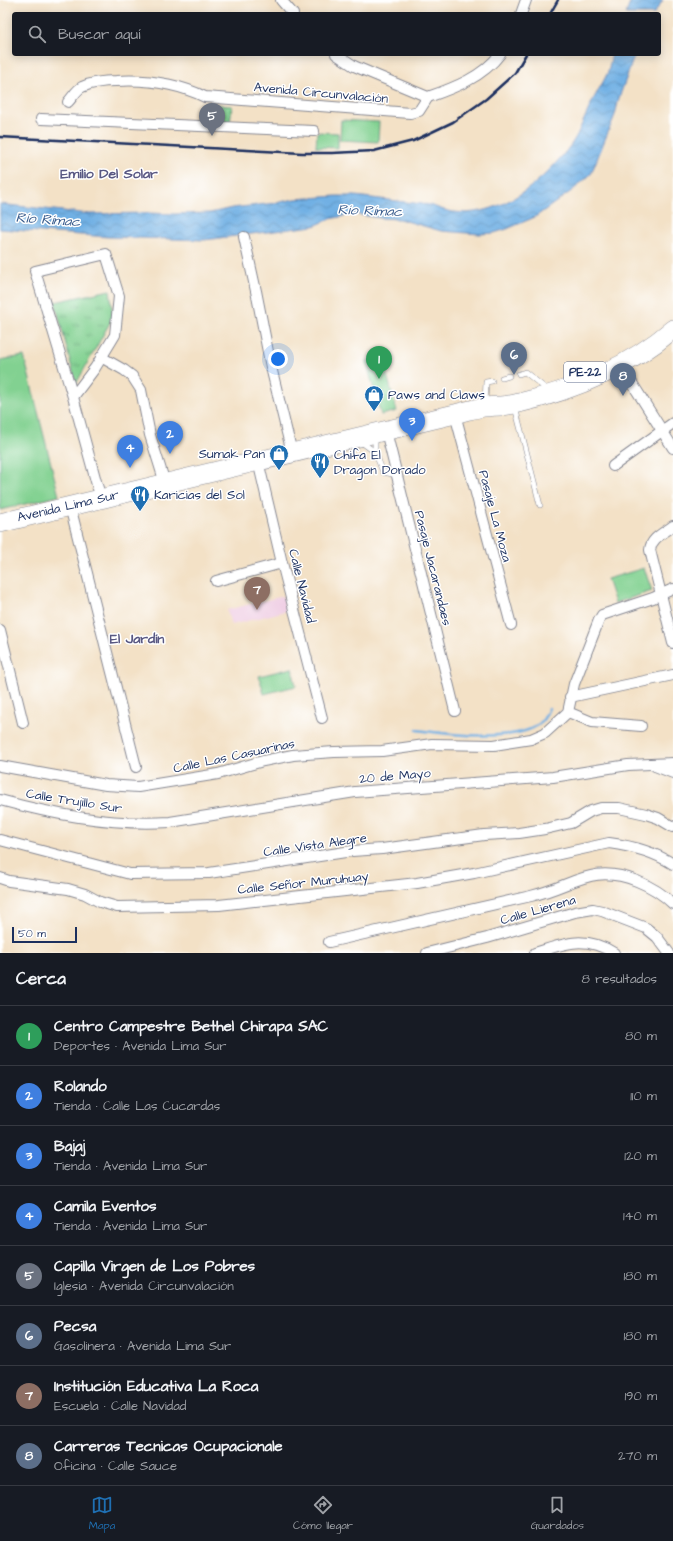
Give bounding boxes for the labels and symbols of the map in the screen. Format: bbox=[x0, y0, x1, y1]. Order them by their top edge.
street label: Avenida Circunvalación bbox=[253, 78, 389, 108]
pin: 5 bbox=[199, 103, 225, 136]
district label: Emilio Del Solar bbox=[60, 164, 158, 184]
water label: Río Rímac bbox=[337, 200, 403, 222]
water label: Río Rímac bbox=[15, 208, 81, 232]
pin: 6 bbox=[501, 342, 527, 375]
pin: 1 bbox=[366, 346, 392, 379]
your location bbox=[268, 349, 288, 369]
road number: PE-22 bbox=[564, 362, 606, 382]
pin: 8 bbox=[610, 363, 636, 396]
shop icon: Paws and Claws bbox=[363, 384, 385, 412]
place label: Paws and Claws bbox=[388, 386, 486, 404]
pin: 3 bbox=[399, 408, 425, 441]
pin: 2 bbox=[157, 421, 183, 454]
pin: 4 bbox=[117, 435, 143, 468]
shop icon: Sumak Pan bbox=[268, 443, 290, 471]
place label: Sumak Pan bbox=[199, 445, 265, 463]
place label: Chifa El Dragon Dorado bbox=[334, 446, 426, 480]
restaurant icon: Chifa El Dragon Dorado bbox=[309, 451, 331, 479]
street label: Pasaje La Moza bbox=[474, 468, 516, 564]
restaurant icon: Karicias del Sol bbox=[129, 484, 151, 512]
street label: Avenida Lima Sur bbox=[15, 486, 121, 526]
place label: Karicias del Sol bbox=[154, 486, 245, 504]
street label: Pasaje Jacarandaes bbox=[410, 509, 456, 628]
street label: Calle Navidad bbox=[284, 547, 320, 625]
pin: 7 bbox=[244, 577, 270, 610]
district label: El Jardín bbox=[110, 629, 164, 649]
street label: Calle Las Casuarinas bbox=[172, 734, 297, 778]
street label: 20 de Mayo bbox=[359, 764, 432, 789]
street label: Calle Trujillo Sur bbox=[25, 785, 123, 817]
street label: Calle Vista Alegre bbox=[262, 829, 368, 862]
street label: Calle Señor Muruhuay bbox=[237, 867, 370, 900]
street label: Calle Lierena bbox=[498, 891, 578, 929]
scale bar bbox=[12, 925, 77, 944]

